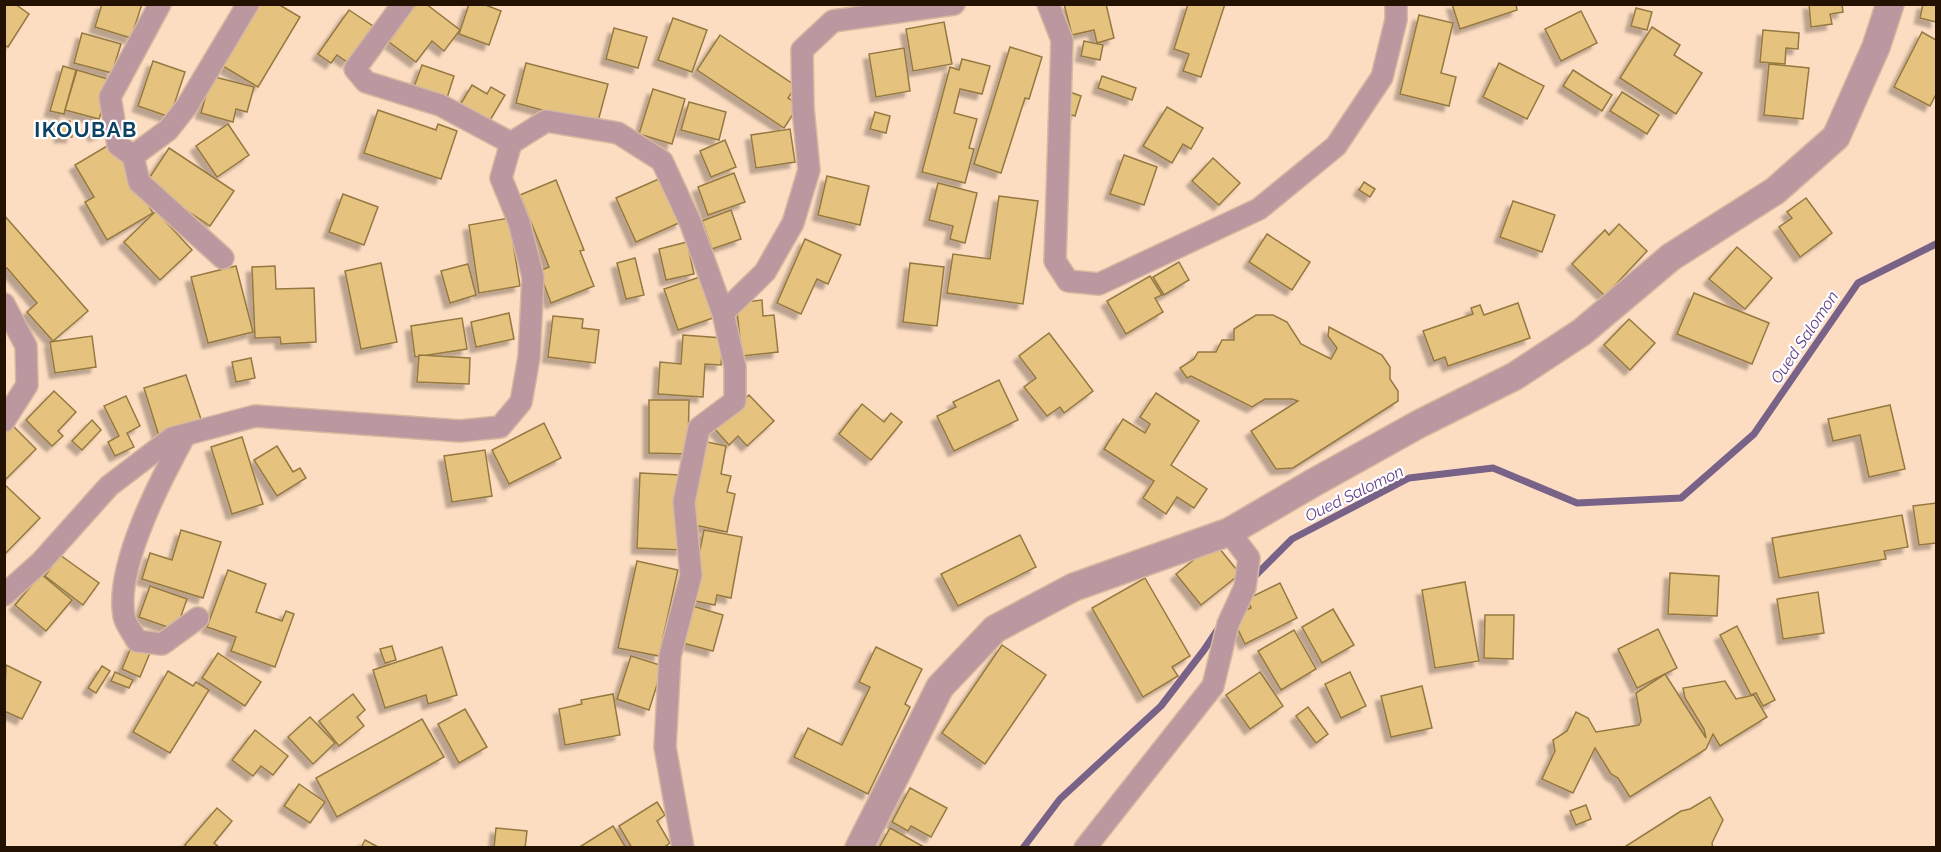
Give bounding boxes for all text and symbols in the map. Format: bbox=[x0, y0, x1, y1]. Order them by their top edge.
district label: IKOUBAB bbox=[34, 117, 138, 142]
water label: Oued Salomon bbox=[1767, 287, 1842, 387]
water label: Oued Salomon bbox=[1302, 461, 1407, 525]

